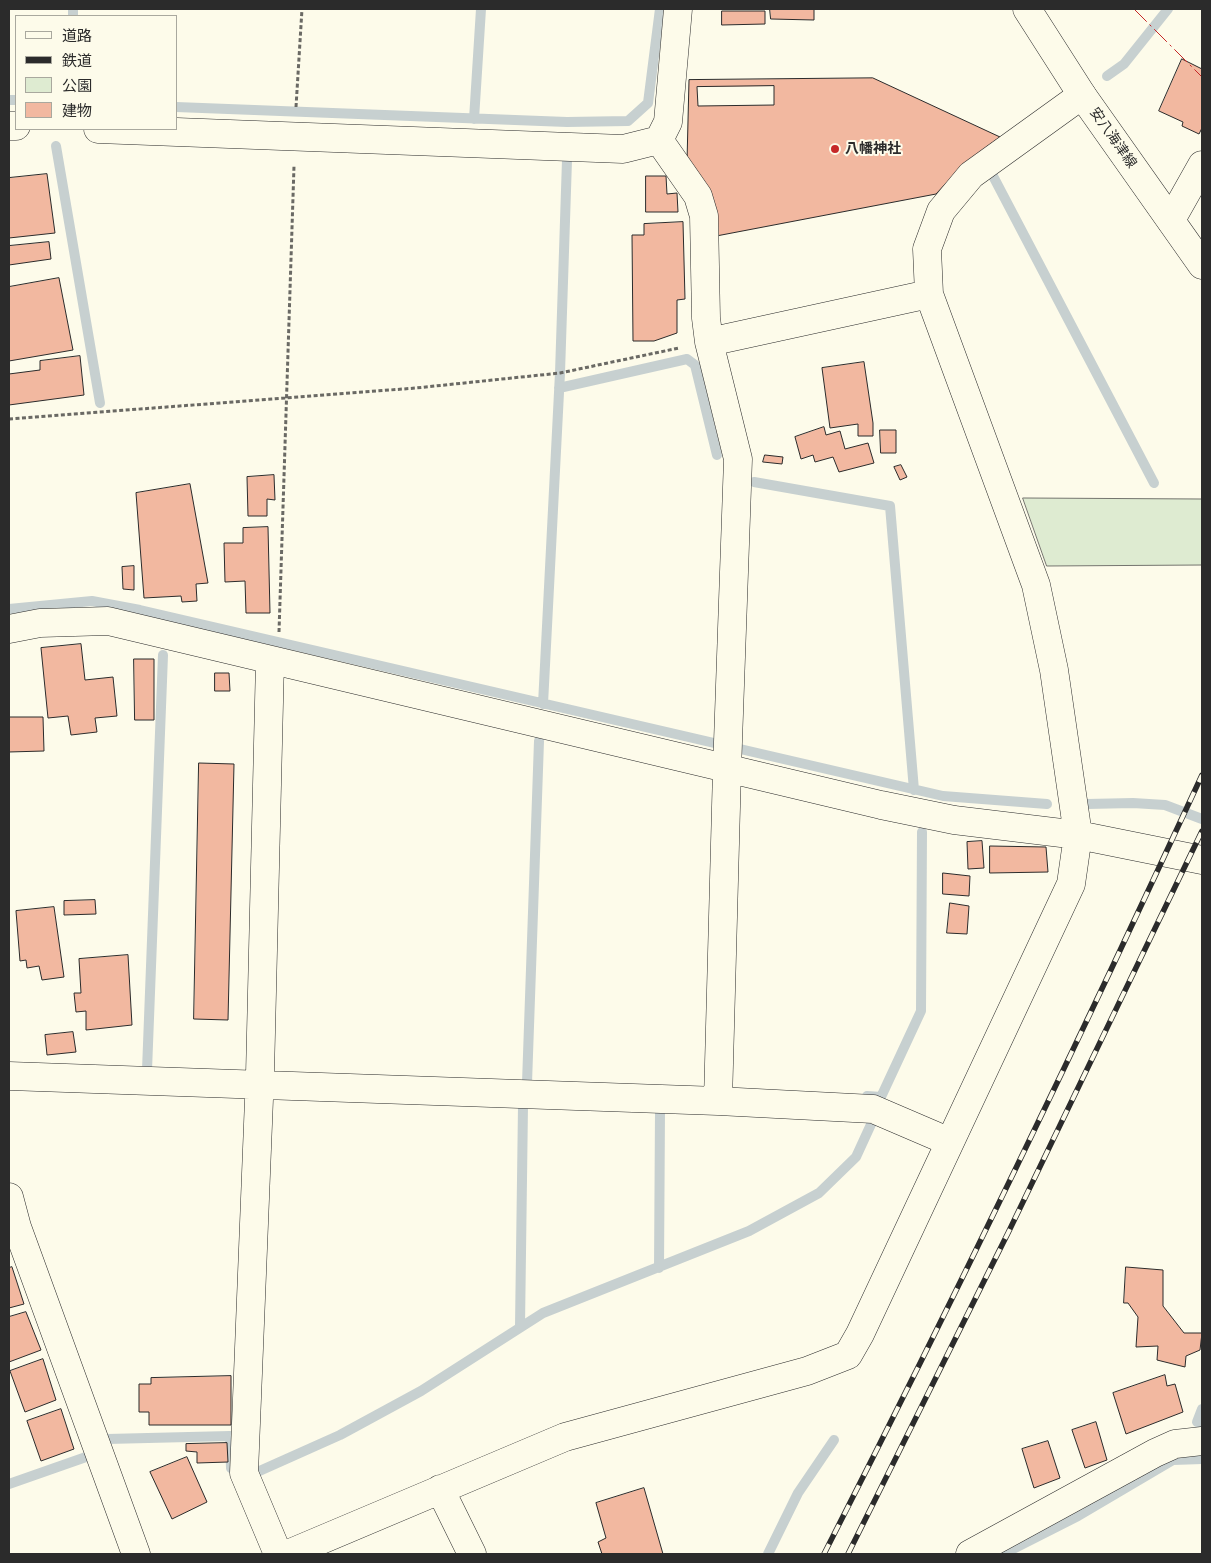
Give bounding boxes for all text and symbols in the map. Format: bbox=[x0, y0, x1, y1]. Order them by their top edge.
legend bbox=[15, 15, 178, 130]
text: 道路 bbox=[62, 27, 92, 45]
text: 鉄道 bbox=[62, 52, 92, 70]
text: 公園 bbox=[62, 77, 92, 95]
text: 建物 bbox=[62, 102, 92, 120]
street label: 安八海津線 bbox=[1086, 105, 1140, 171]
place label: 八幡神社 bbox=[845, 141, 901, 157]
marker: 八幡神社 bbox=[829, 143, 841, 155]

